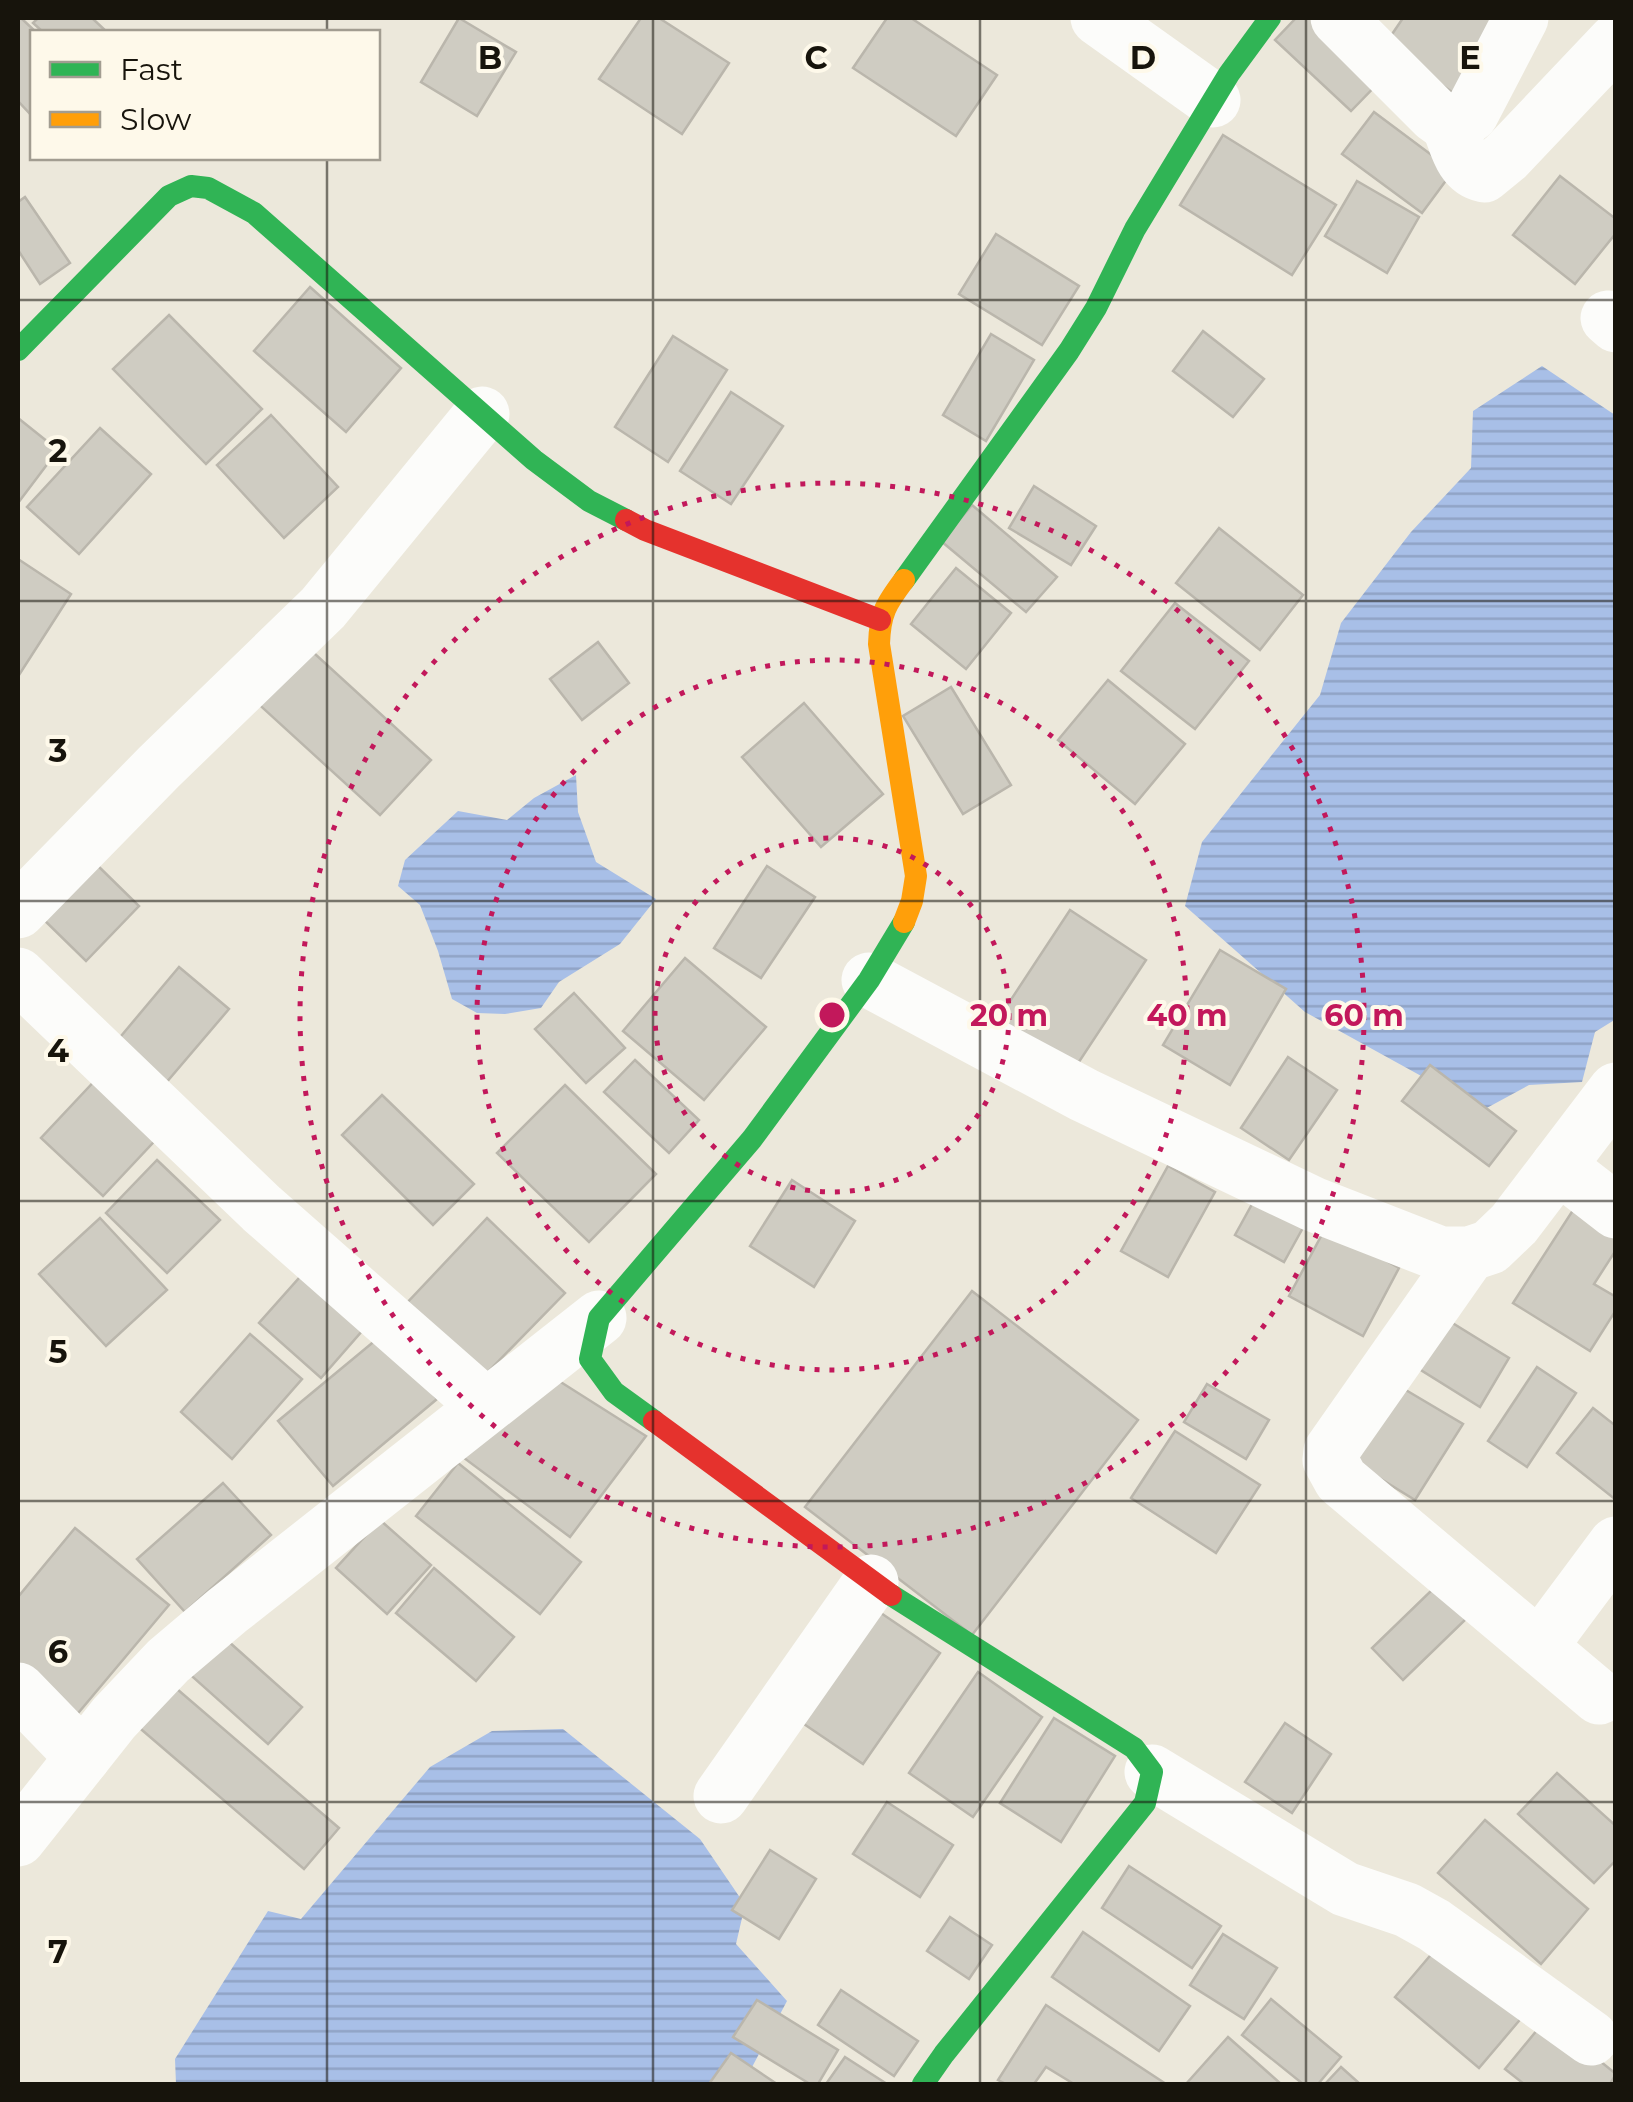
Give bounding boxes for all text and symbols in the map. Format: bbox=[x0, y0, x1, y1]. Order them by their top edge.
legend bbox=[30, 30, 380, 160]
text: B bbox=[478, 38, 502, 77]
text: C bbox=[804, 38, 828, 77]
text: D bbox=[1130, 38, 1156, 77]
text: E bbox=[1459, 38, 1481, 77]
text: Fast bbox=[120, 51, 183, 88]
text: Slow bbox=[120, 101, 192, 138]
text: 2 bbox=[49, 431, 67, 470]
text: 3 bbox=[48, 731, 67, 770]
centre of rings bbox=[814, 997, 850, 1033]
text: 20 m bbox=[970, 997, 1048, 1034]
text: 40 m bbox=[1147, 997, 1228, 1034]
text: 60 m bbox=[1324, 997, 1404, 1034]
text: 4 bbox=[47, 1031, 69, 1070]
text: 5 bbox=[48, 1332, 68, 1371]
text: 6 bbox=[48, 1632, 68, 1671]
text: 7 bbox=[48, 1932, 68, 1971]

